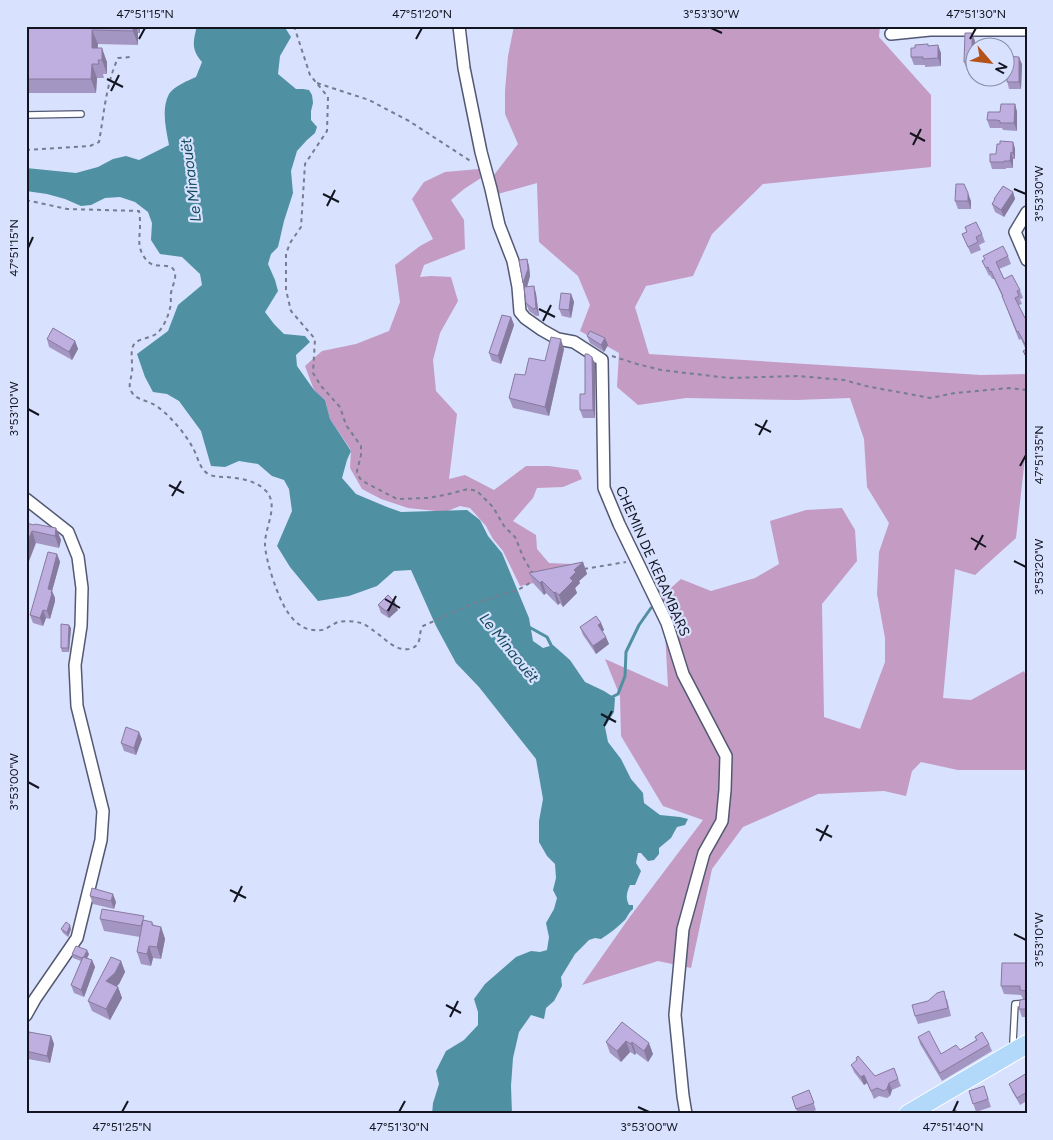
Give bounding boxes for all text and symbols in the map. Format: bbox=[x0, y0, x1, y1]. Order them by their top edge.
text: 47°51'15"N bbox=[116, 7, 174, 21]
text: 47°51'20"N bbox=[392, 7, 452, 21]
text: 3°53'30"W bbox=[683, 7, 740, 21]
text: 47°51'30"N bbox=[946, 7, 1006, 21]
north arrow bbox=[966, 38, 1016, 88]
text: N bbox=[991, 59, 1011, 77]
water label: Le Minaouët bbox=[177, 137, 205, 223]
text: 3°53'30"W bbox=[1032, 165, 1046, 222]
text: 47°51'15"N bbox=[7, 219, 21, 277]
text: 3°53'10"W bbox=[7, 381, 21, 436]
text: 47°51'35"N bbox=[1032, 425, 1046, 485]
street label: CHEMIN DE KERAMBARS bbox=[612, 483, 693, 639]
text: 3°53'20"W bbox=[1032, 538, 1046, 595]
water label: Le Minaouët bbox=[476, 610, 543, 687]
text: 3°53'00"W bbox=[7, 753, 21, 811]
text: 3°53'10"W bbox=[1032, 912, 1046, 967]
text: 47°51'25"N bbox=[92, 1120, 152, 1134]
text: 47°51'30"N bbox=[369, 1120, 429, 1134]
text: 3°53'00"W bbox=[620, 1120, 678, 1134]
text: 47°51'40"N bbox=[923, 1120, 983, 1134]

